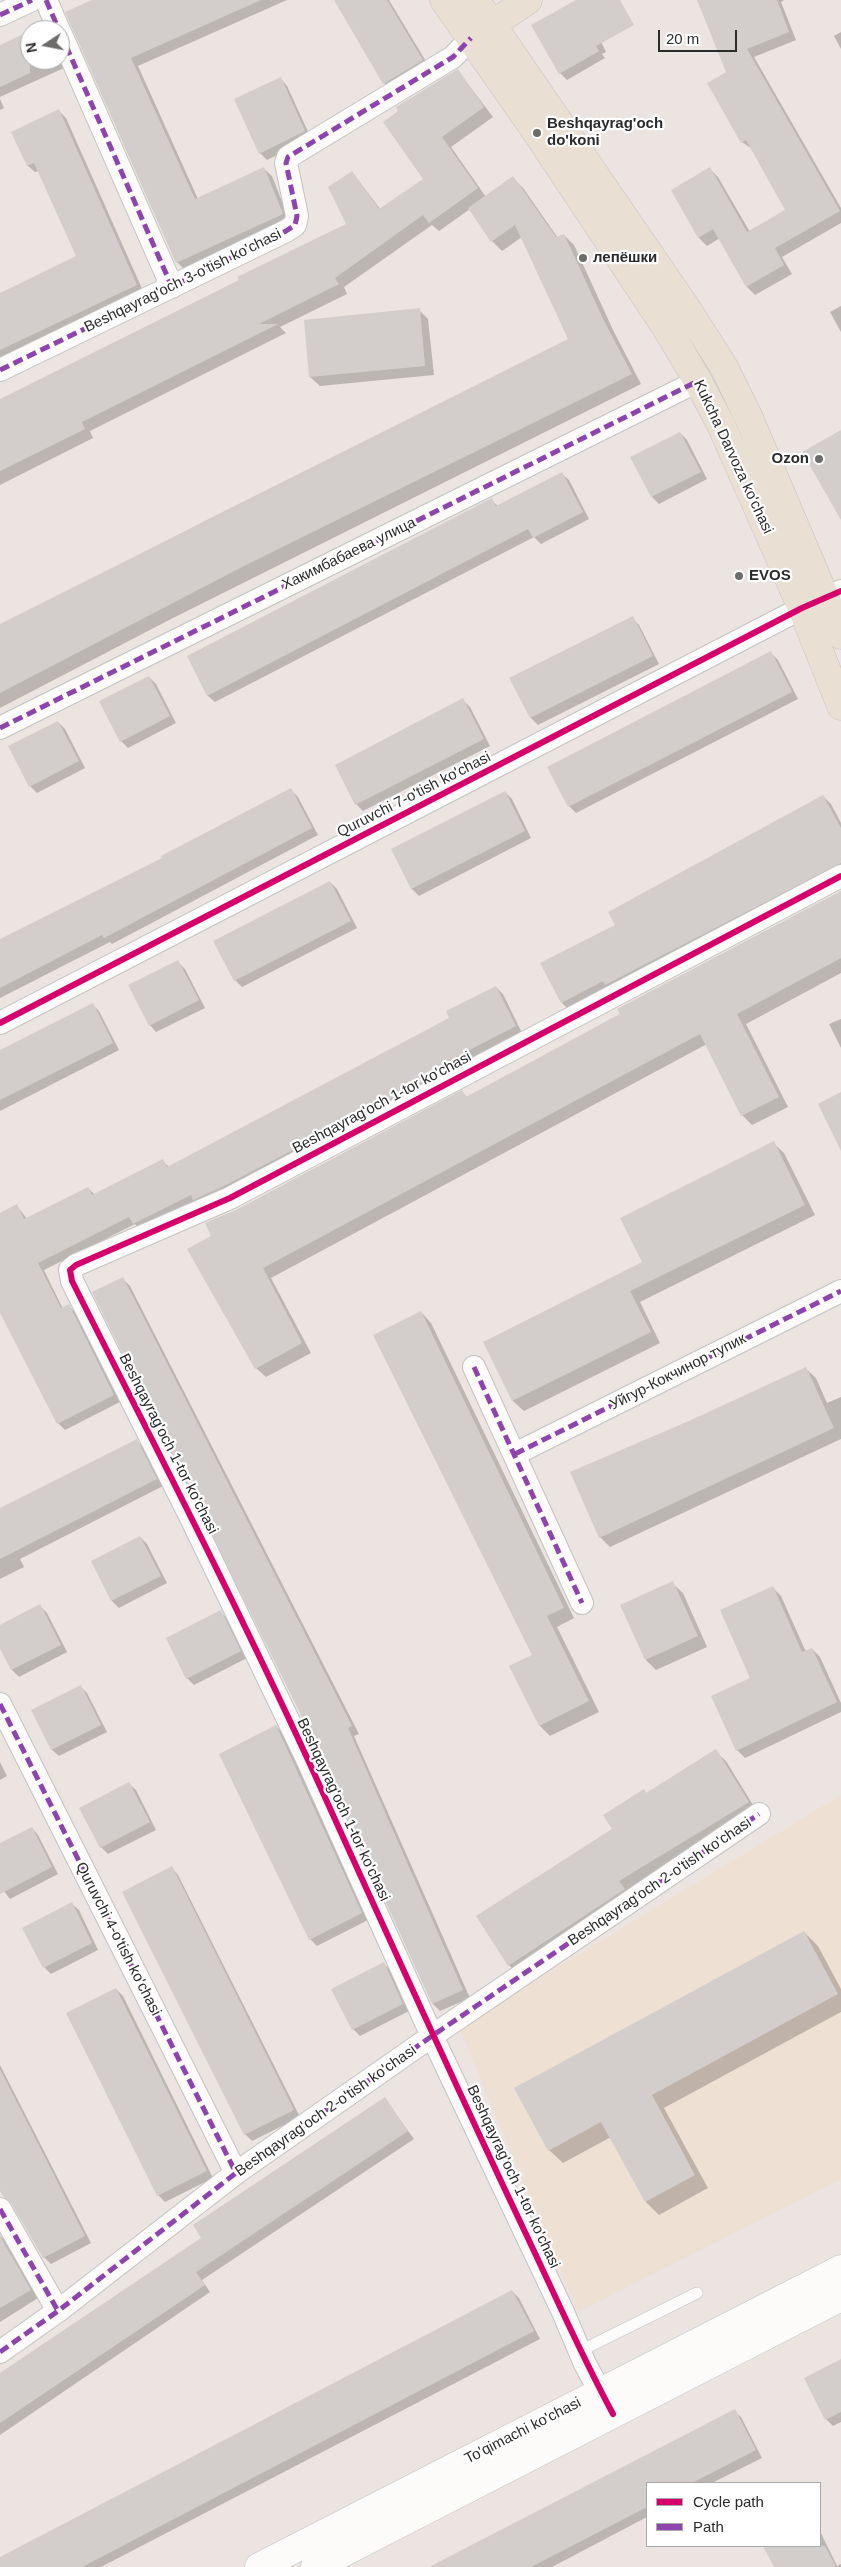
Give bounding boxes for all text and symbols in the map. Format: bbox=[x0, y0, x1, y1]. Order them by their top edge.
north arrow bbox=[20, 20, 70, 70]
scale bar bbox=[661, 20, 740, 52]
text: 20 m bbox=[666, 30, 699, 47]
text: N bbox=[22, 41, 40, 54]
place label: Beshqayrag'och do'koni bbox=[547, 115, 663, 150]
marker: Beshqayrag'och do'koni bbox=[531, 127, 543, 139]
street label: Beshqayrag'och 3-o'tish ko'chasi bbox=[82, 225, 284, 337]
place label: лепёшки bbox=[593, 249, 657, 267]
marker: лепёшки bbox=[577, 252, 589, 264]
street label: Kukcha Darvoza ko'chasi bbox=[689, 377, 777, 537]
place label: Ozon bbox=[772, 450, 809, 468]
marker: Ozon bbox=[813, 453, 825, 465]
street label: Хакимбабаева улица bbox=[279, 514, 419, 594]
place label: EVOS bbox=[749, 567, 791, 585]
marker: EVOS bbox=[733, 570, 745, 582]
street label: Quruvchi 7-o'tish ko'chasi bbox=[334, 748, 494, 842]
street label: Beshqayrag'och 1-tor ko'chasi bbox=[289, 1048, 475, 1158]
street label: Уйгур-Кокчинор тупик bbox=[607, 1330, 749, 1414]
street label: Beshqayrag'och 1-tor ko'chasi bbox=[115, 1351, 221, 1537]
street label: Beshqayrag'och 1-tor ko'chasi bbox=[293, 1716, 393, 1904]
street label: Beshqayrag'och 2-o'tish ko'chasi bbox=[565, 1814, 755, 1950]
street label: Quruvchi 4-o'tish ko'chasi bbox=[71, 1859, 165, 2019]
street label: Beshqayrag'och 2-o'tish ko'chasi bbox=[232, 2041, 420, 2181]
street label: Beshqayrag'och 1-tor ko'chasi bbox=[463, 2083, 563, 2271]
street label: To'qimachi ko'chasi bbox=[462, 2394, 584, 2468]
legend bbox=[646, 2482, 821, 2547]
text: Cycle path bbox=[693, 2493, 764, 2510]
text: Path bbox=[693, 2518, 724, 2535]

